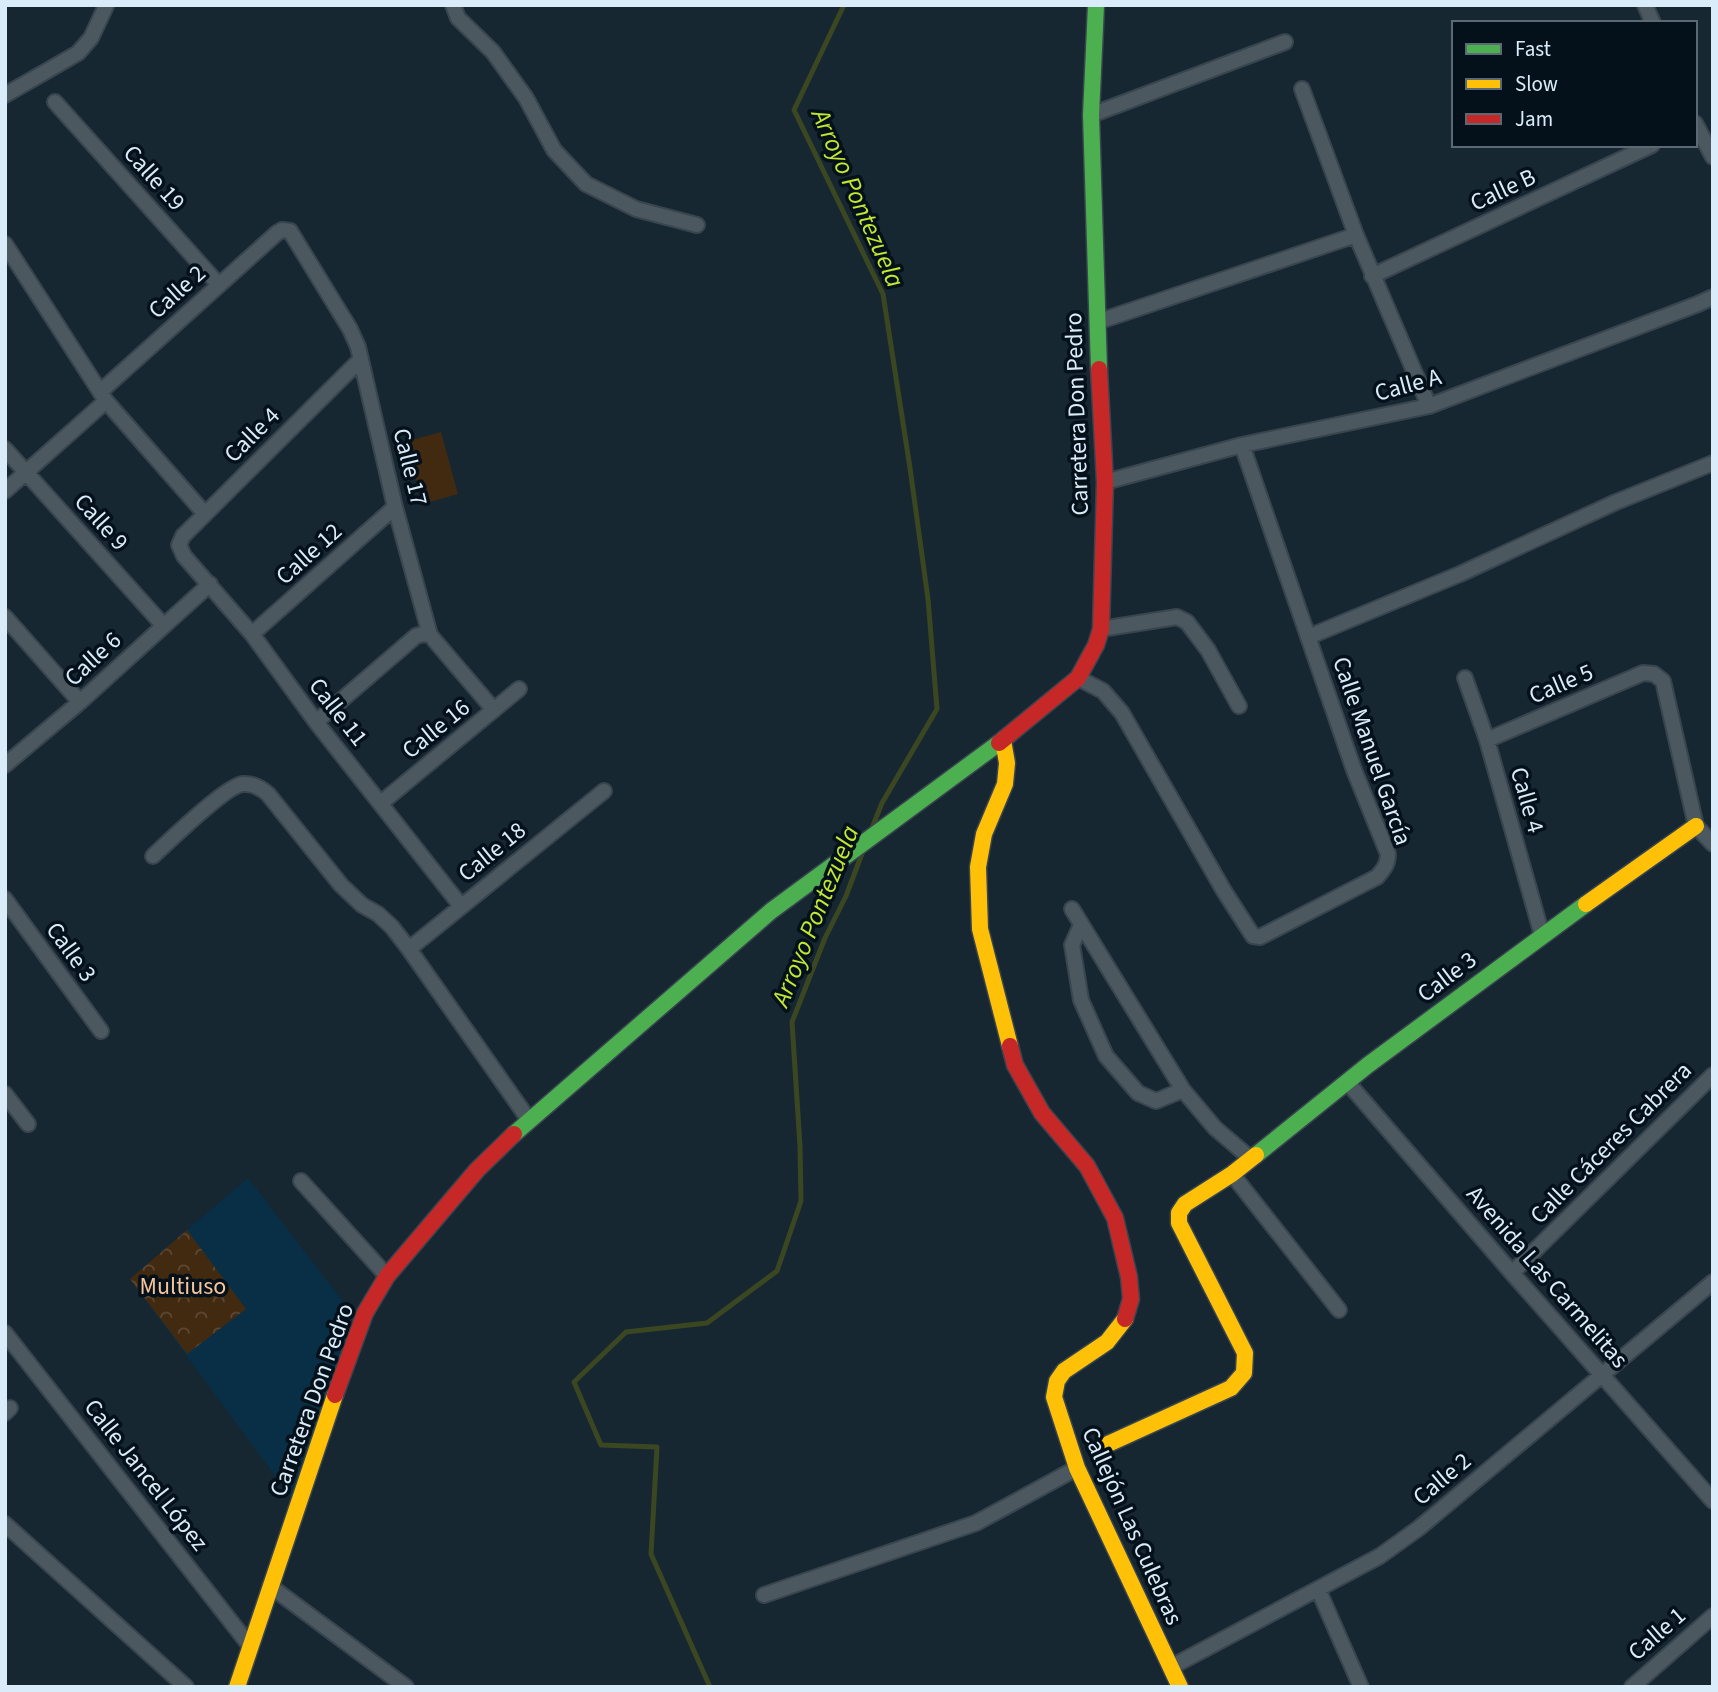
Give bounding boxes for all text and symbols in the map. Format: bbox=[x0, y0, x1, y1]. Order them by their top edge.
legend bbox=[1452, 21, 1697, 147]
text: Fast bbox=[1515, 34, 1551, 64]
text: Slow bbox=[1515, 69, 1558, 99]
water label: Arroyo Pontezuela bbox=[801, 101, 914, 293]
text: Jam bbox=[1515, 104, 1553, 134]
street label: Calle 19 bbox=[115, 137, 193, 219]
street label: Calle B bbox=[1464, 160, 1542, 220]
street label: Calle 2 bbox=[141, 257, 213, 327]
street label: Carretera Don Pedro bbox=[1056, 312, 1098, 516]
street label: Calle A bbox=[1371, 359, 1445, 411]
street label: Calle 4 bbox=[216, 399, 288, 471]
street label: Calle 17 bbox=[384, 425, 436, 509]
street label: Calle 9 bbox=[66, 486, 136, 558]
street label: Calle 12 bbox=[268, 515, 350, 593]
street label: Calle 6 bbox=[57, 623, 129, 695]
street label: Calle Manuel García bbox=[1323, 652, 1421, 850]
street label: Calle 5 bbox=[1523, 655, 1599, 713]
street label: Calle 11 bbox=[300, 670, 376, 754]
street label: Calle 16 bbox=[394, 691, 478, 767]
street label: Calle 4 bbox=[1501, 763, 1553, 837]
street label: Calle 18 bbox=[450, 814, 534, 890]
water label: Arroyo Pontezuela bbox=[761, 820, 868, 1014]
street label: Calle 3 bbox=[37, 915, 105, 989]
street label: Calle 3 bbox=[1410, 943, 1484, 1011]
street label: Calle Cáceres Cabrera bbox=[1522, 1054, 1700, 1232]
street label: Avenida Las Carmelitas bbox=[1458, 1178, 1636, 1376]
park label: Multiuso bbox=[140, 1269, 226, 1304]
street label: Carretera Don Pedro bbox=[261, 1299, 363, 1501]
street label: Calle Jancel López bbox=[75, 1392, 217, 1558]
street label: Callejón Las Culebras bbox=[1073, 1422, 1191, 1630]
street label: Calle 2 bbox=[1405, 1444, 1479, 1514]
street label: Calle 1 bbox=[1620, 1599, 1694, 1669]

